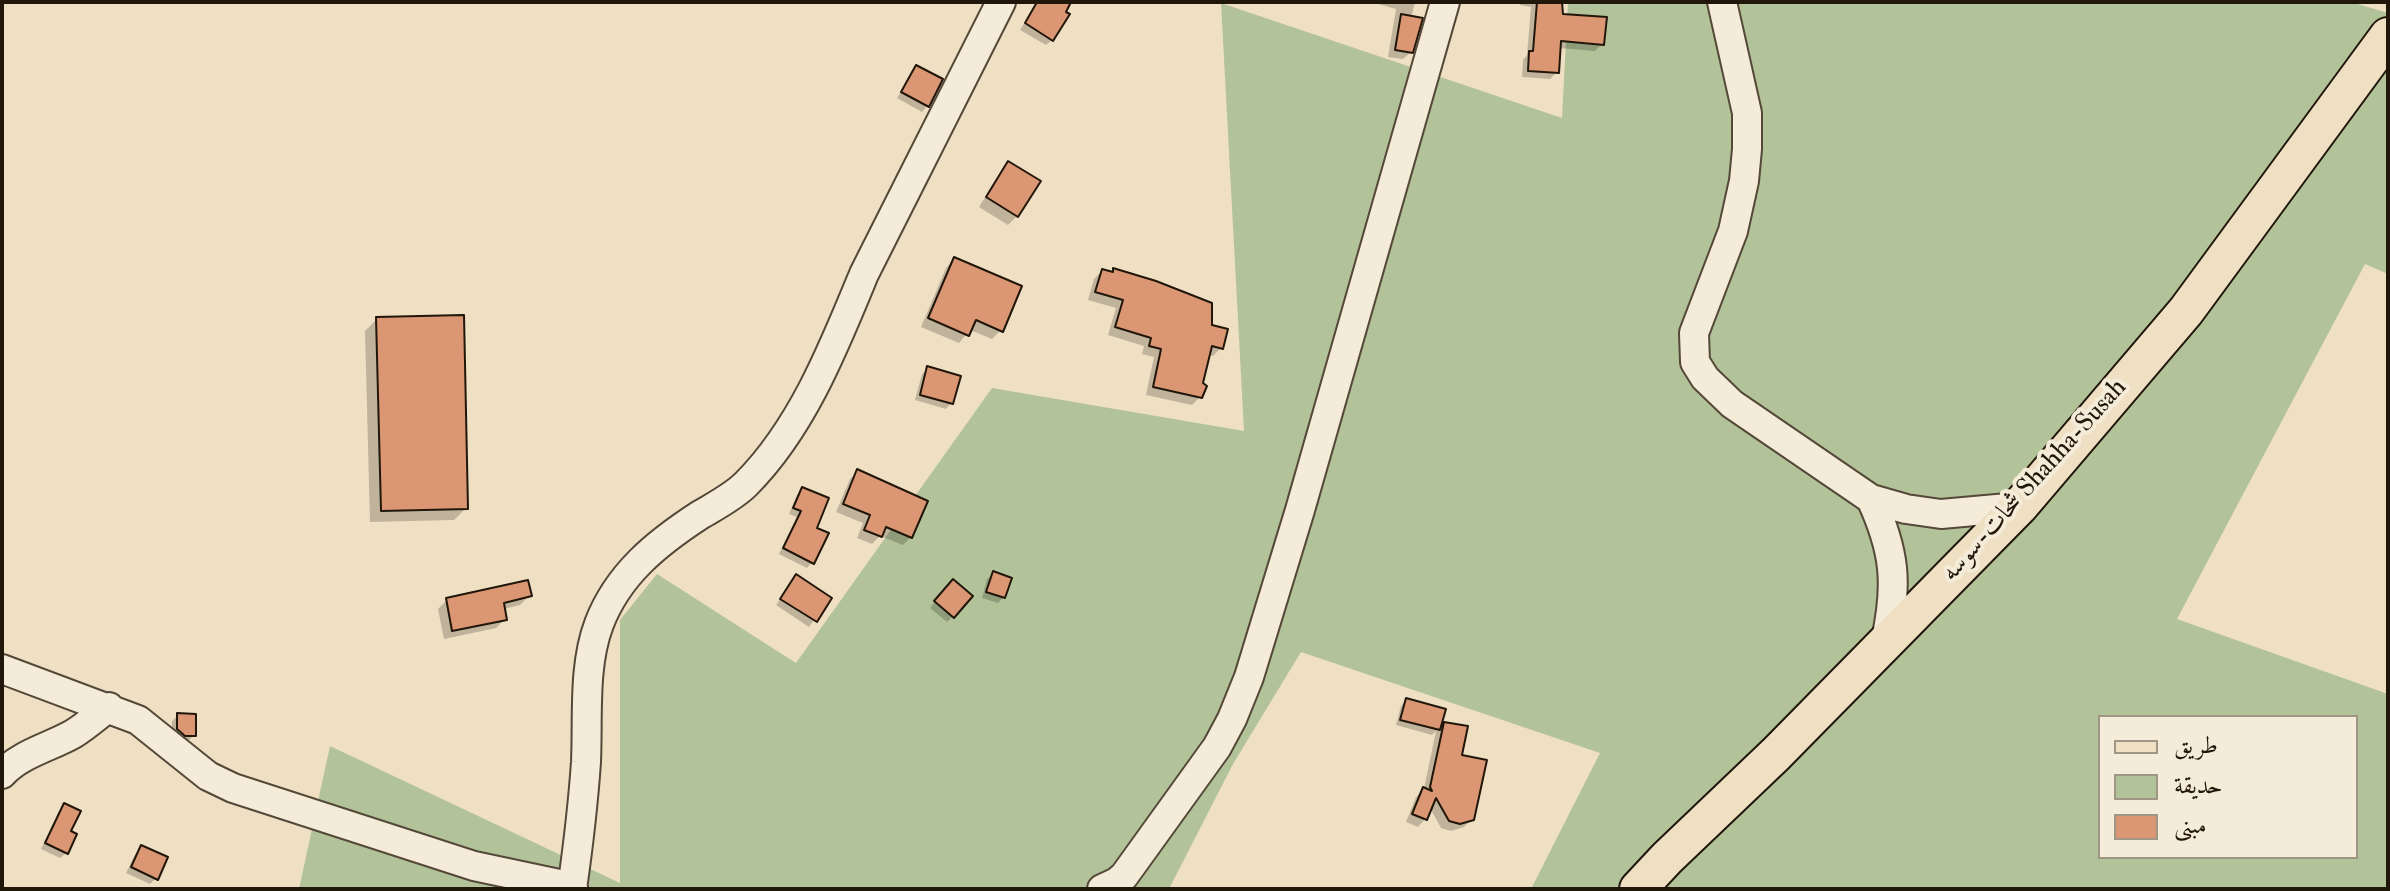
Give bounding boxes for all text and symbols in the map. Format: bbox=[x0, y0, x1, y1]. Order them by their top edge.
street label: شحات-سوسه Shahha-Susah bbox=[1936, 373, 2134, 589]
legend bbox=[2098, 715, 2358, 859]
text: طريق bbox=[2174, 730, 2218, 761]
text: حديقة bbox=[2174, 770, 2223, 801]
text: مبنى bbox=[2174, 810, 2207, 841]

